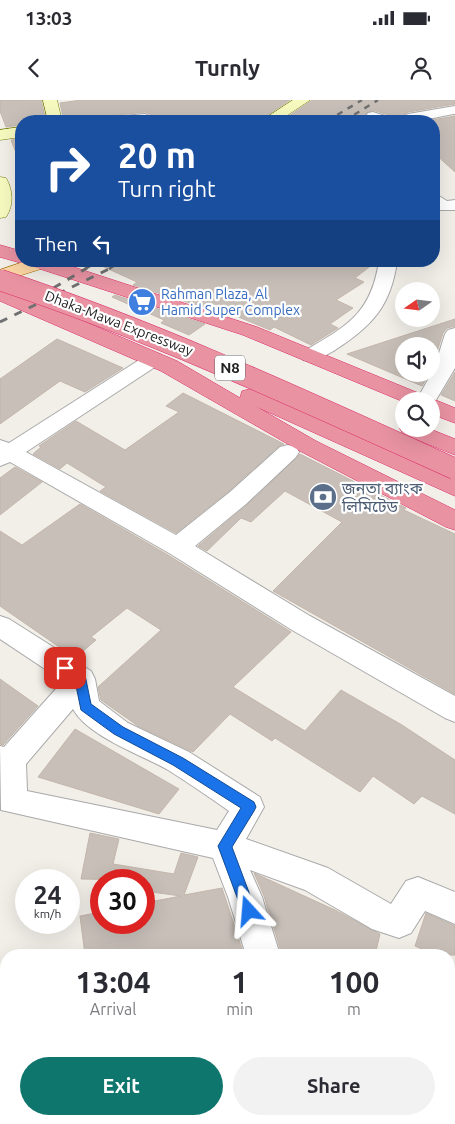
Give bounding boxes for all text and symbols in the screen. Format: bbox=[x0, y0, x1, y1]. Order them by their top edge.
text: 13:03 bbox=[25, 7, 73, 29]
icon: back bbox=[20, 54, 48, 82]
icon: person bbox=[407, 54, 435, 82]
text: Turnly bbox=[195, 55, 260, 80]
icon: right bbox=[35, 135, 100, 200]
text: 20 m bbox=[118, 135, 196, 175]
text: Turn right bbox=[118, 176, 216, 201]
icon: left bbox=[88, 230, 116, 258]
text: Then bbox=[35, 233, 78, 255]
north arrow bbox=[395, 282, 440, 328]
map controls bbox=[395, 282, 440, 437]
place label: Rahman Plaza, Al Hamid Super Complex bbox=[161, 286, 300, 318]
street label: Dhaka-Mawa Expressway bbox=[43, 287, 195, 359]
supermarket icon: Rahman Plaza, Al Hamid Super Complex bbox=[127, 287, 157, 317]
button: sound bbox=[395, 337, 440, 382]
road number: N8 bbox=[215, 356, 245, 380]
button: search bbox=[395, 392, 440, 437]
place label: জনতা ব্যাংক লিমিটেড bbox=[341, 479, 424, 515]
bank icon: জনতা ব্যাংক লিমিটেড bbox=[308, 482, 338, 512]
pin bbox=[44, 647, 86, 689]
icon: arrive bbox=[51, 654, 79, 682]
speed limit sign: 30 bbox=[90, 869, 155, 934]
text: 24 bbox=[33, 881, 62, 909]
position arrow bbox=[222, 884, 274, 936]
text: km/h bbox=[34, 907, 61, 920]
text: 13:04 bbox=[76, 965, 151, 999]
text: 1 bbox=[231, 965, 248, 999]
text: 100 bbox=[329, 965, 379, 999]
text: Arrival bbox=[90, 1000, 136, 1018]
text: min bbox=[226, 1000, 253, 1018]
text: m bbox=[347, 1000, 361, 1018]
button: Exit bbox=[20, 1057, 223, 1115]
button: Share bbox=[233, 1057, 435, 1115]

